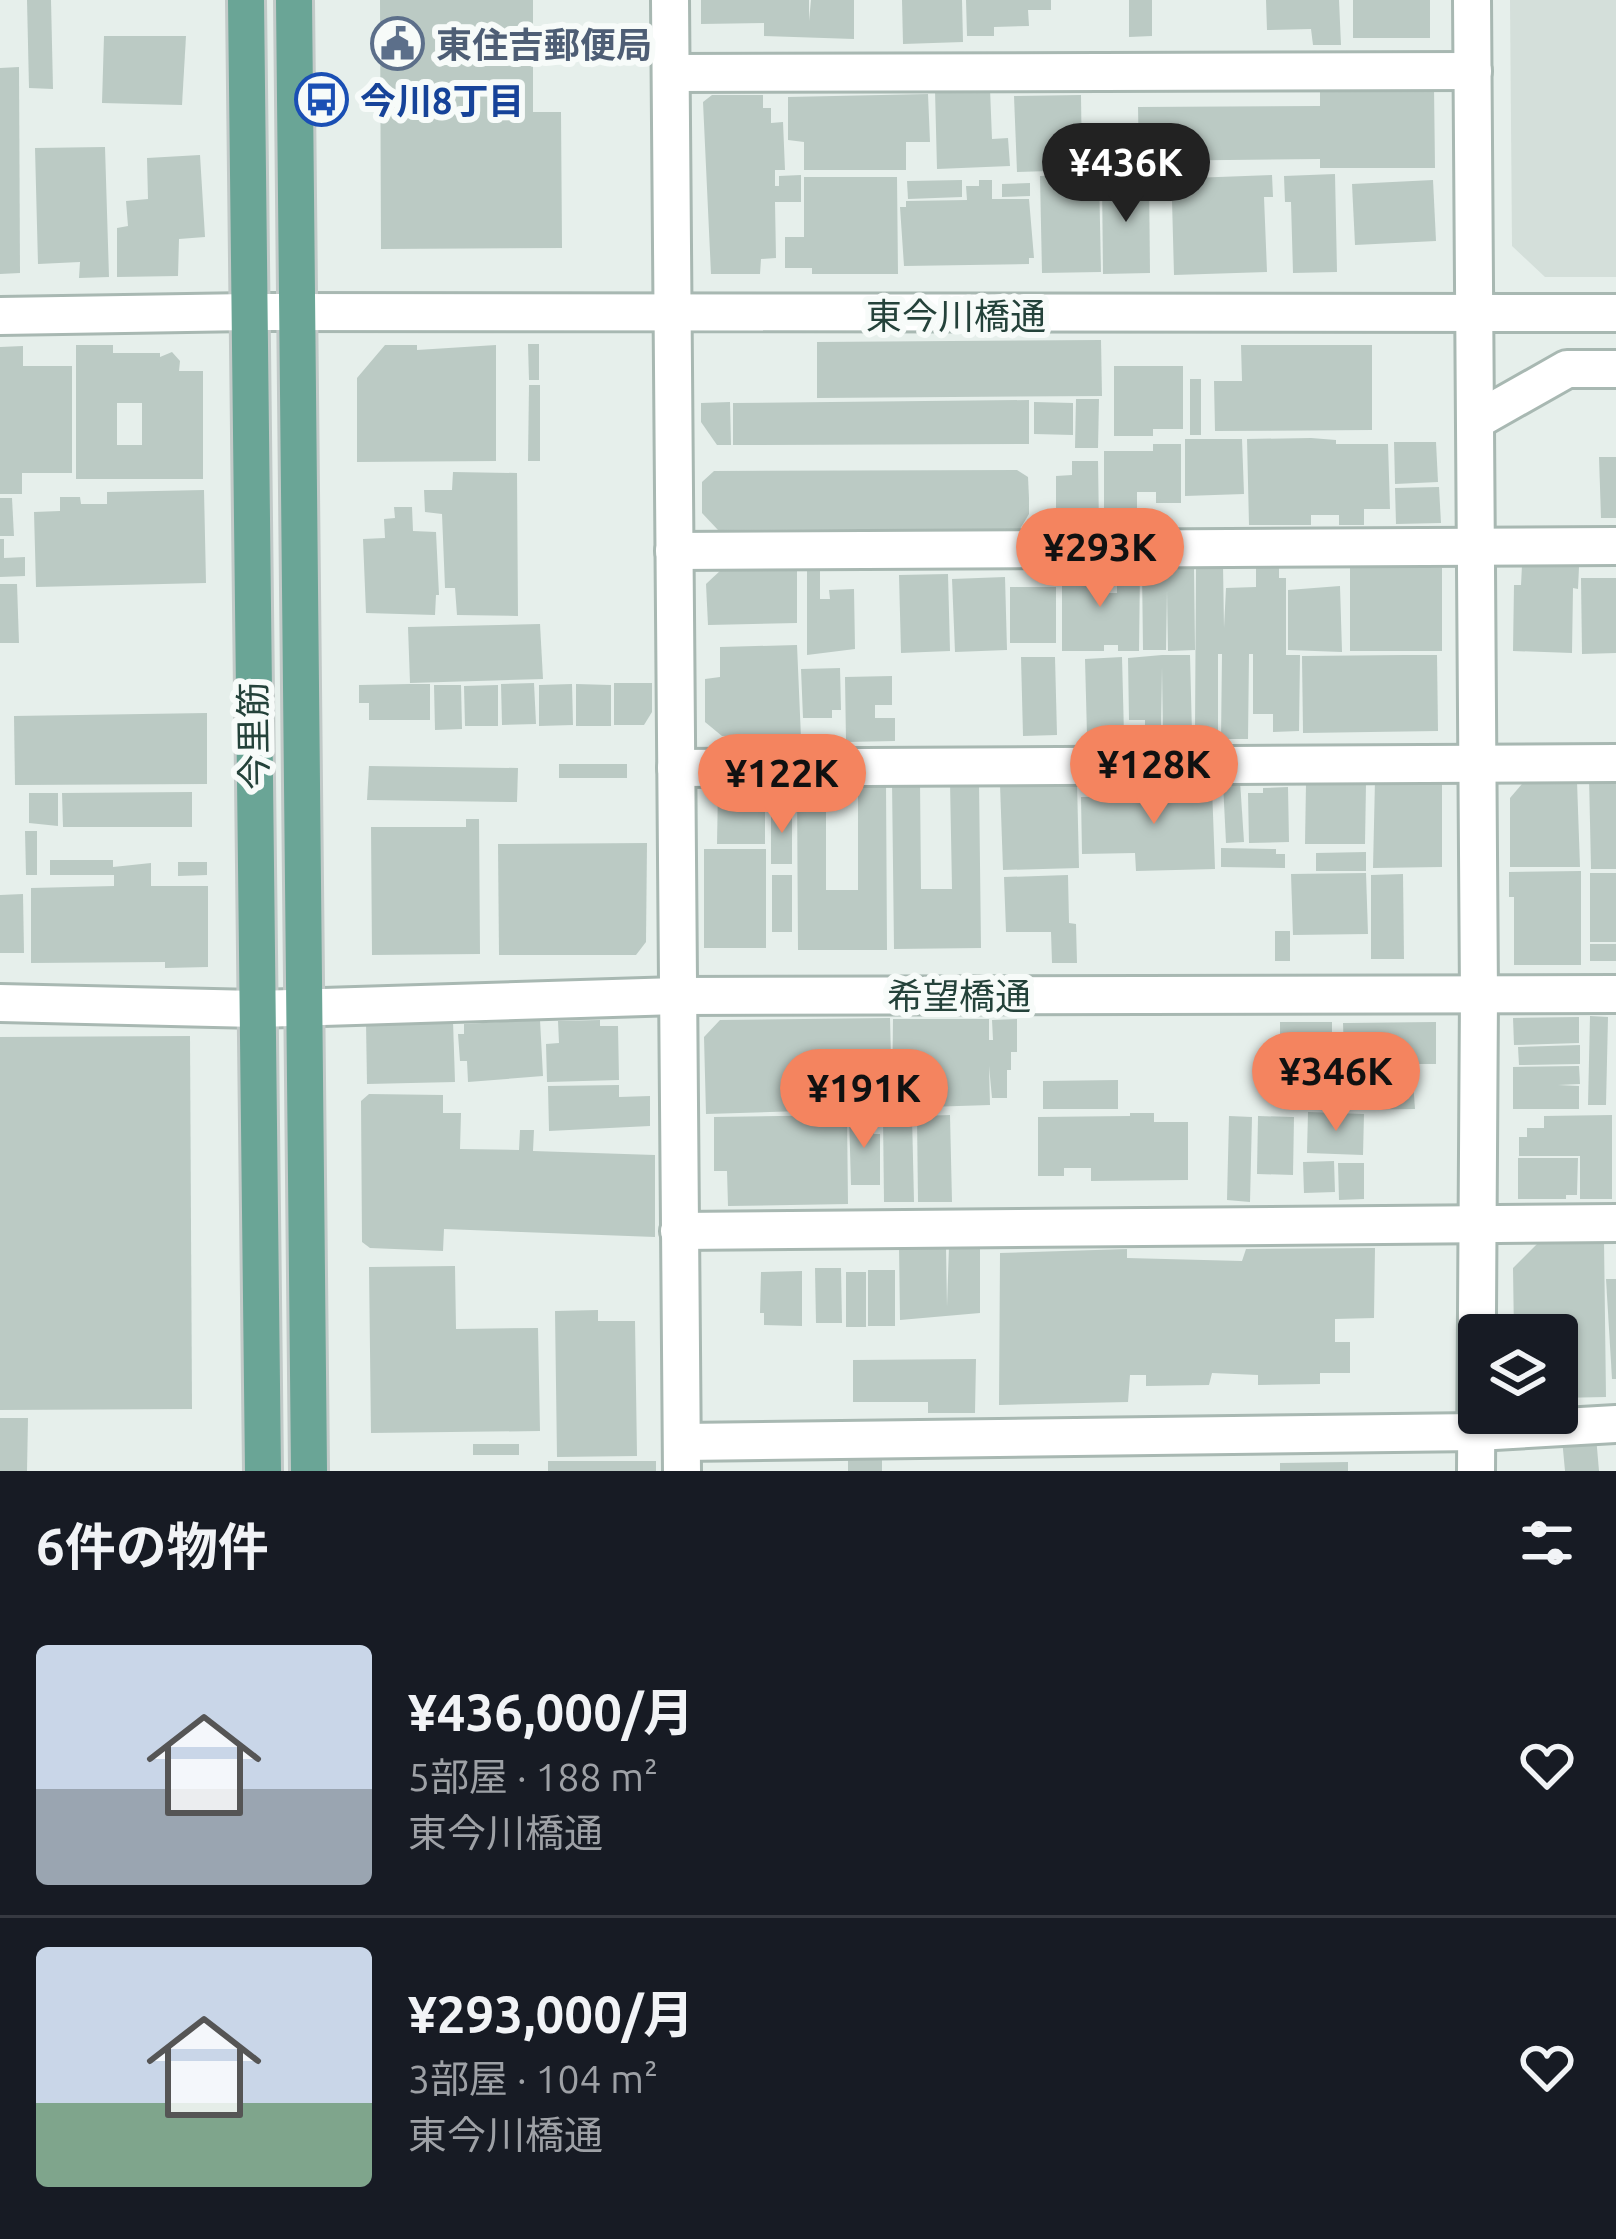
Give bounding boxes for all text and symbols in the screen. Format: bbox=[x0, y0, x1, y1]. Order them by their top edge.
public building icon: 東住吉郵便局 bbox=[369, 16, 425, 72]
place label: 東住吉郵便局 bbox=[436, 24, 652, 65]
bus stop icon: 今川8丁目 bbox=[293, 72, 349, 128]
place label: 今川8丁目 bbox=[360, 80, 524, 121]
pin: ¥436K bbox=[1042, 123, 1210, 225]
text: ¥436K bbox=[1069, 140, 1183, 183]
street label: 東今川橋通 bbox=[866, 295, 1046, 336]
pin: ¥293K bbox=[1016, 508, 1184, 610]
text: ¥293K bbox=[1043, 525, 1157, 568]
street label: 今里筋 bbox=[232, 682, 274, 790]
pin: ¥128K bbox=[1070, 725, 1238, 827]
pin: ¥122K bbox=[698, 734, 866, 836]
text: ¥128K bbox=[1097, 742, 1211, 785]
text: ¥122K bbox=[725, 751, 839, 794]
street label: 希望橋通 bbox=[887, 975, 1031, 1016]
pin: ¥346K bbox=[1252, 1032, 1420, 1134]
pin: ¥191K bbox=[780, 1049, 948, 1151]
text: ¥346K bbox=[1279, 1049, 1393, 1092]
text: ¥191K bbox=[807, 1066, 921, 1109]
map controls bbox=[1458, 1314, 1578, 1434]
button: layers bbox=[1458, 1314, 1578, 1434]
icon: filters bbox=[1514, 1510, 1580, 1576]
text: 6件の物件 bbox=[36, 1517, 269, 1575]
text: ¥436,000/月 bbox=[408, 1683, 694, 1741]
icon: home bbox=[132, 1693, 276, 1837]
icon: heart bbox=[1514, 1732, 1580, 1798]
text: 5部屋 · 188 m² bbox=[408, 1755, 658, 1798]
text: 東今川橋通 bbox=[408, 1811, 603, 1854]
text: ¥293,000/月 bbox=[408, 1985, 694, 2043]
icon: home bbox=[132, 1995, 276, 2139]
icon: heart bbox=[1514, 2034, 1580, 2100]
text: 3部屋 · 104 m² bbox=[408, 2057, 658, 2100]
text: 東今川橋通 bbox=[408, 2113, 603, 2156]

